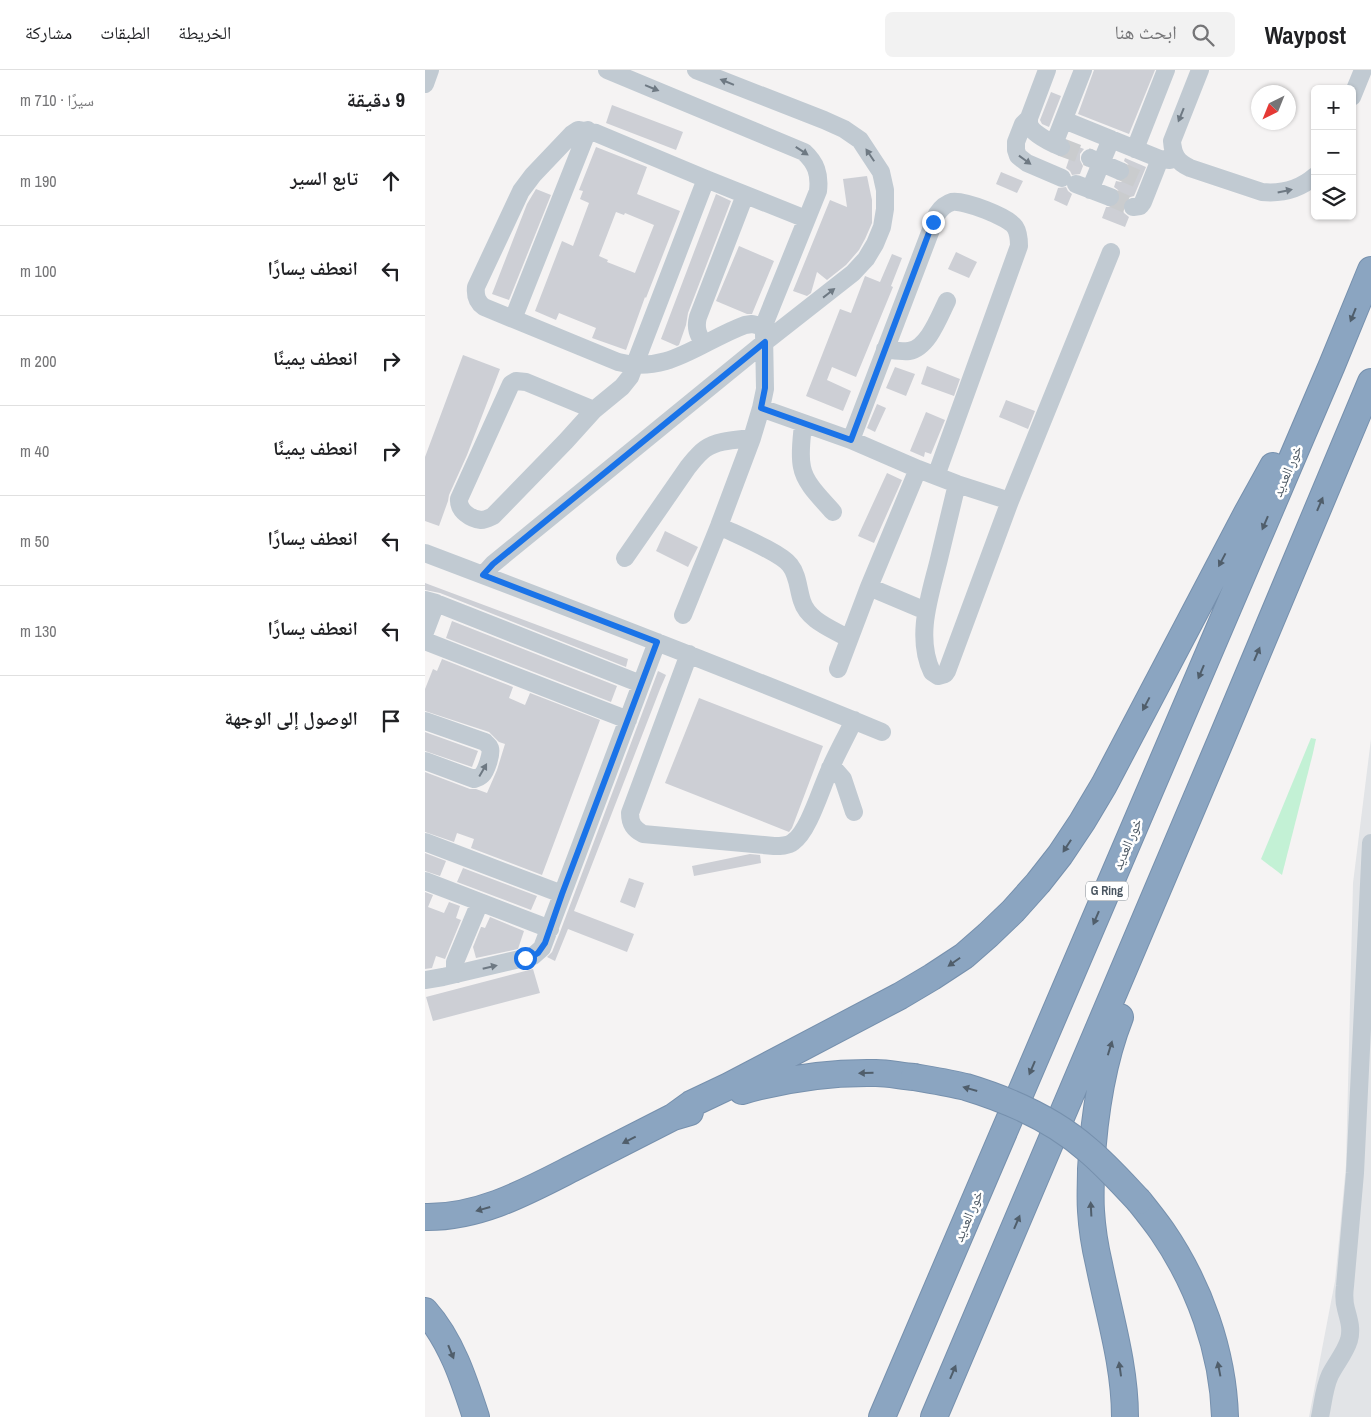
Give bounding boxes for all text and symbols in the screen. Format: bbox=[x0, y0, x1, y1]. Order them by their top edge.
search box bbox=[885, 12, 1235, 57]
text: ابحث هنا bbox=[1114, 19, 1177, 45]
text: Waypost bbox=[1265, 19, 1346, 51]
text: مشاركة bbox=[25, 20, 72, 45]
text: الطبقات bbox=[100, 20, 150, 45]
text: الخريطة bbox=[178, 20, 231, 45]
icon: search bbox=[1189, 21, 1217, 49]
one-way arrow bbox=[720, 78, 735, 86]
text: 9 دقيقة bbox=[347, 85, 405, 114]
one-way arrow bbox=[645, 85, 659, 93]
north arrow bbox=[1251, 85, 1296, 130]
map controls bbox=[1311, 85, 1356, 220]
button: + bbox=[1311, 85, 1356, 130]
text: سيرًا · 710 m bbox=[20, 89, 94, 111]
one-way arrow bbox=[1177, 108, 1185, 122]
button: − bbox=[1311, 130, 1356, 175]
one-way arrow bbox=[795, 147, 808, 156]
one-way arrow bbox=[865, 148, 875, 162]
one-way arrow bbox=[1018, 155, 1032, 165]
text: تابع السير bbox=[290, 165, 358, 191]
icon: ahead bbox=[377, 167, 405, 195]
text: 190 m bbox=[20, 170, 56, 192]
button: layers bbox=[1311, 175, 1356, 220]
one-way arrow bbox=[1278, 187, 1293, 195]
route end bbox=[922, 211, 945, 234]
text: انعطف يسارًا bbox=[268, 255, 358, 281]
icon: left bbox=[377, 257, 405, 285]
text: 100 m bbox=[20, 260, 56, 282]
one-way arrow bbox=[822, 287, 835, 298]
one-way arrow bbox=[1348, 308, 1356, 322]
text: انعطف يمينًا bbox=[273, 345, 358, 371]
icon: right bbox=[377, 347, 405, 375]
text: 200 m bbox=[20, 350, 56, 372]
text: انعطف يمينًا bbox=[273, 435, 358, 461]
icon: right bbox=[377, 437, 405, 465]
text: 40 m bbox=[20, 440, 49, 462]
street label: خور العديد bbox=[1268, 442, 1306, 499]
one-way arrow bbox=[1316, 496, 1324, 511]
one-way arrow bbox=[1260, 516, 1268, 530]
text: انعطف يسارًا bbox=[268, 525, 358, 551]
icon: left bbox=[377, 527, 405, 555]
text: 50 m bbox=[20, 530, 49, 552]
one-way arrow bbox=[1218, 553, 1226, 567]
text: انعطف يسارًا bbox=[268, 615, 358, 641]
icon: left bbox=[377, 617, 405, 645]
text: 130 m bbox=[20, 620, 56, 642]
one-way arrow bbox=[1254, 647, 1262, 661]
one-way arrow bbox=[1196, 665, 1204, 679]
one-way arrow bbox=[1142, 697, 1150, 711]
text: الوصول إلى الوجهة bbox=[224, 705, 358, 731]
icon: arrive bbox=[377, 707, 405, 735]
one-way arrow bbox=[479, 764, 488, 777]
street label: خور العديد bbox=[1108, 815, 1146, 872]
one-way arrow bbox=[1062, 839, 1072, 852]
road number: G Ring bbox=[1086, 881, 1128, 900]
one-way arrow bbox=[1091, 911, 1099, 925]
route start bbox=[514, 947, 537, 970]
one-way arrow bbox=[948, 957, 961, 967]
one-way arrow bbox=[482, 963, 497, 971]
one-way arrow bbox=[1107, 1041, 1115, 1056]
one-way arrow bbox=[1027, 1061, 1035, 1075]
one-way arrow bbox=[857, 1069, 873, 1077]
one-way arrow bbox=[962, 1084, 977, 1092]
one-way arrow bbox=[622, 1136, 636, 1144]
street label: خور العديد bbox=[949, 1187, 987, 1244]
one-way arrow bbox=[1087, 1201, 1095, 1217]
one-way arrow bbox=[475, 1205, 490, 1213]
one-way arrow bbox=[1013, 1215, 1021, 1230]
one-way arrow bbox=[447, 1345, 455, 1360]
one-way arrow bbox=[1116, 1360, 1124, 1376]
one-way arrow bbox=[1215, 1360, 1223, 1376]
one-way arrow bbox=[950, 1365, 958, 1379]

